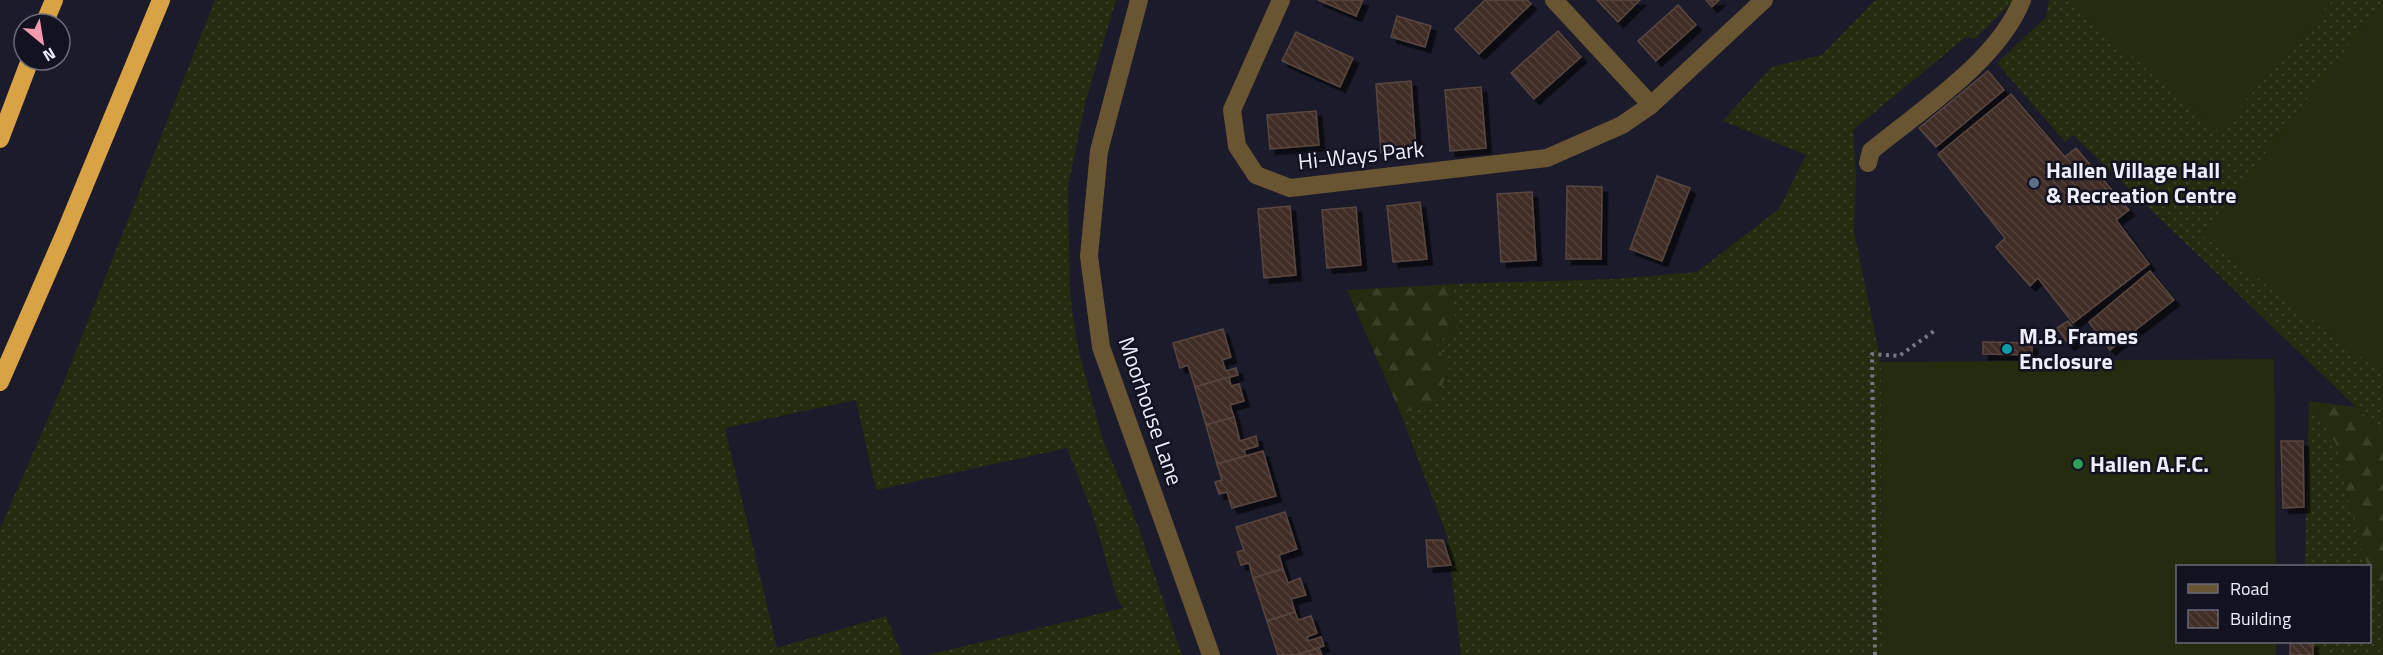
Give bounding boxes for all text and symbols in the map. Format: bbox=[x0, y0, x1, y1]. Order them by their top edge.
north arrow bbox=[12, 12, 72, 72]
text: N bbox=[39, 42, 60, 68]
street label: Hi-Ways Park bbox=[1296, 131, 1426, 179]
place label: Hallen Village Hall & Recreation Centre bbox=[2046, 153, 2236, 212]
marker: Hallen Village Hall & Recreation Centre bbox=[2027, 176, 2041, 190]
place label: M.B. Frames Enclosure bbox=[2019, 319, 2138, 378]
street label: Moorhouse Lane bbox=[1110, 332, 1192, 490]
marker: M.B. Frames Enclosure bbox=[2000, 342, 2014, 356]
place label: Hallen A.F.C. bbox=[2090, 447, 2209, 481]
marker: Hallen A.F.C. bbox=[2071, 457, 2085, 471]
legend bbox=[2176, 565, 2371, 643]
text: Road bbox=[2230, 575, 2269, 602]
text: Building bbox=[2230, 605, 2291, 632]

